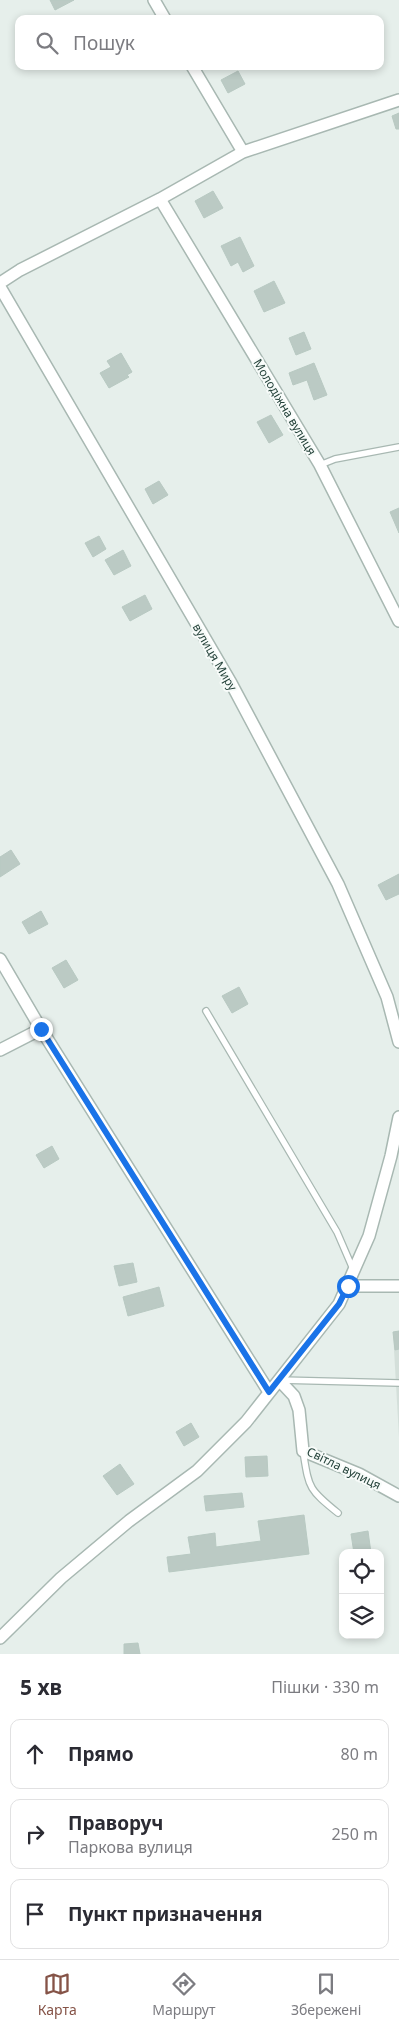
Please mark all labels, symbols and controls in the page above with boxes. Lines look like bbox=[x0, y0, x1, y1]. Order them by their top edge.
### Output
search box bbox=[15, 15, 384, 70]
icon: search bbox=[33, 29, 61, 57]
text: Пошук bbox=[73, 30, 135, 56]
street label: Молодіжна вулиця bbox=[249, 356, 321, 458]
street label: вулиця Миру bbox=[189, 620, 242, 695]
route end bbox=[30, 1018, 53, 1041]
route start bbox=[337, 1275, 360, 1298]
street label: Світла вулиця bbox=[304, 1443, 384, 1493]
map controls bbox=[339, 1549, 384, 1639]
button: locate bbox=[339, 1549, 384, 1594]
button: layers bbox=[339, 1594, 384, 1639]
text: 5 хв bbox=[20, 1673, 62, 1701]
text: Пішки · 330 m bbox=[271, 1676, 379, 1698]
icon: ahead bbox=[21, 1740, 49, 1768]
text: Прямо bbox=[68, 1741, 134, 1767]
text: 80 m bbox=[341, 1743, 378, 1765]
text: Праворуч bbox=[68, 1810, 163, 1836]
icon: right bbox=[21, 1820, 49, 1848]
text: 250 m bbox=[331, 1823, 378, 1845]
text: Паркова вулиця bbox=[68, 1836, 193, 1858]
icon: arrive bbox=[21, 1900, 49, 1928]
text: Пункт призначення bbox=[68, 1901, 262, 1927]
tab: Карта bbox=[38, 1970, 77, 2019]
tab: Маршрут bbox=[152, 1970, 215, 2019]
tab: Збережені bbox=[291, 1970, 361, 2019]

